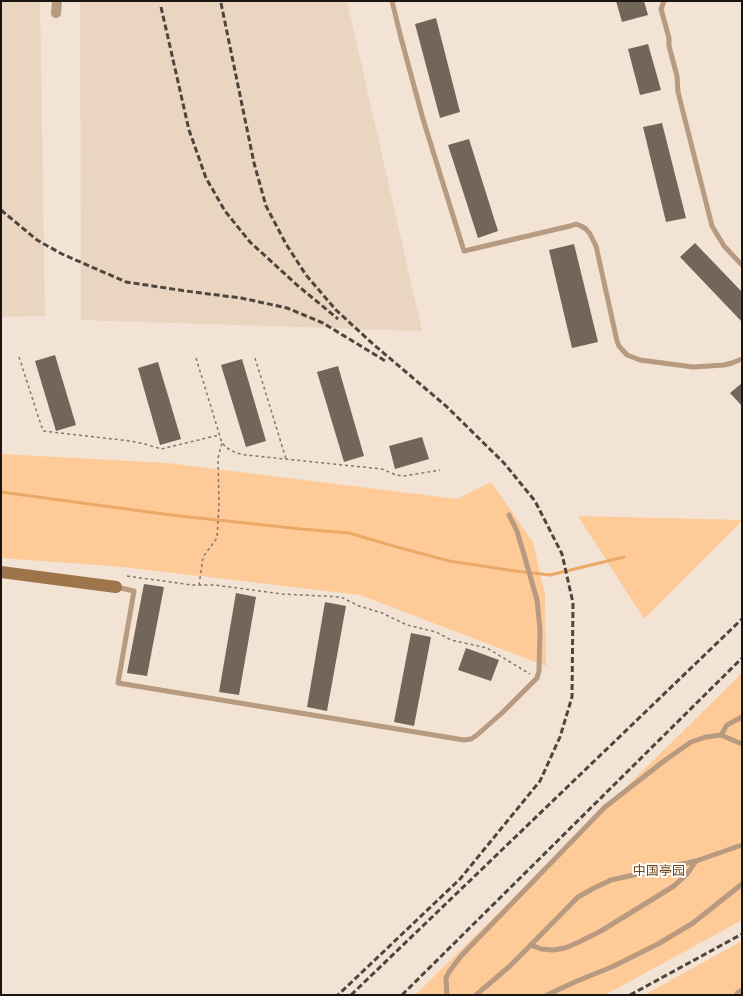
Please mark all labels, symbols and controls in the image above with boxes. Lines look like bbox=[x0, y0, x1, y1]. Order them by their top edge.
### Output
park label: 中国亭园 bbox=[633, 863, 685, 879]

